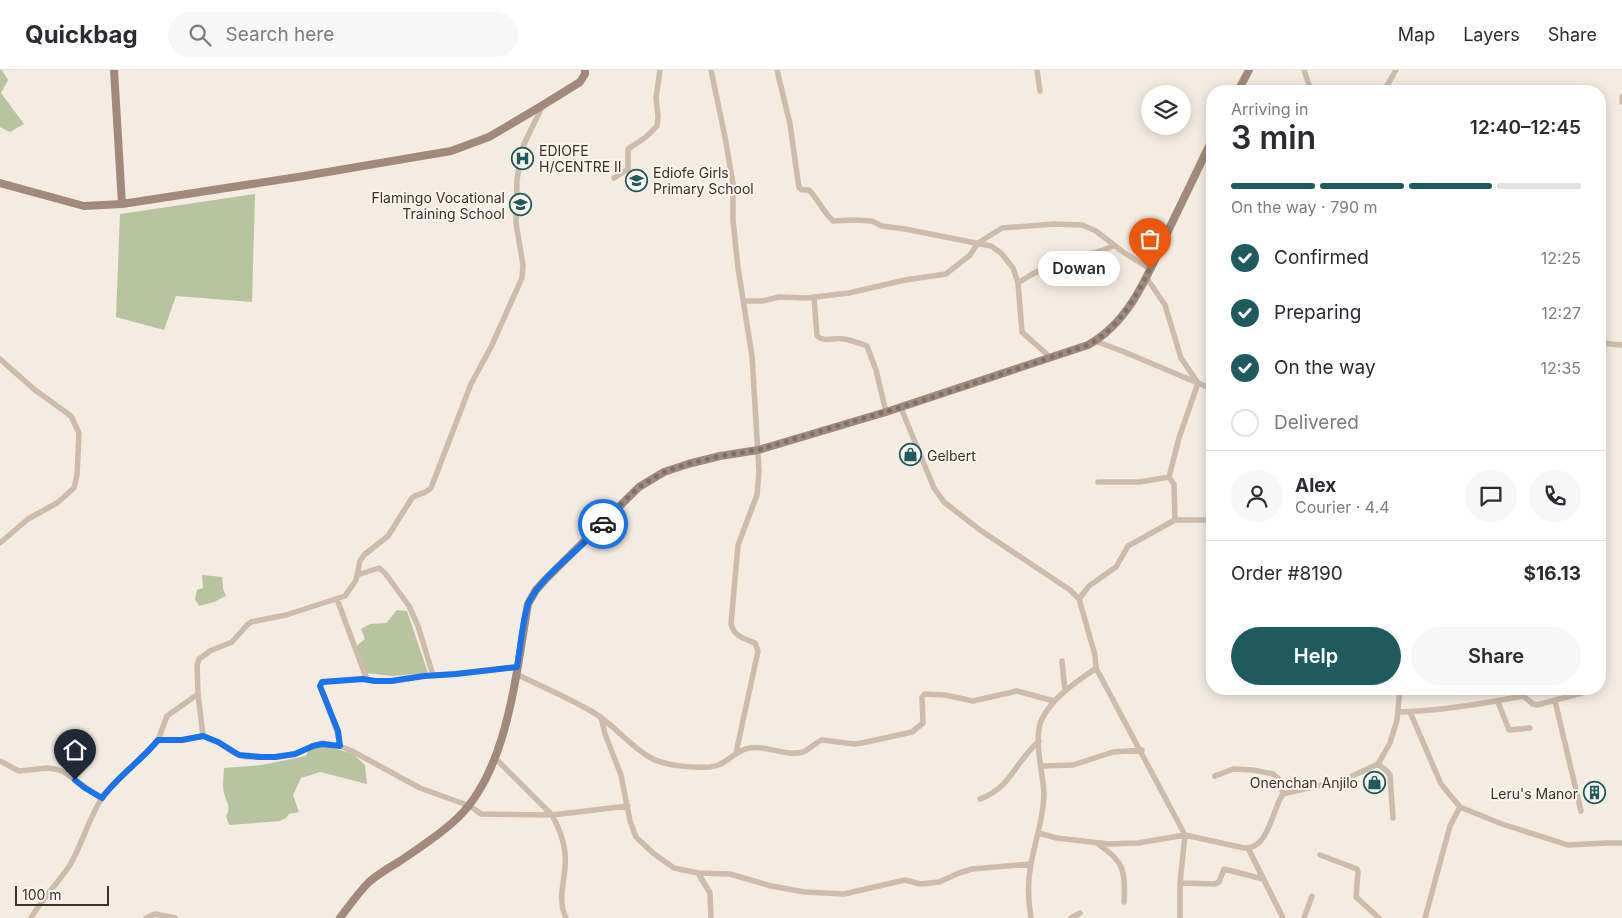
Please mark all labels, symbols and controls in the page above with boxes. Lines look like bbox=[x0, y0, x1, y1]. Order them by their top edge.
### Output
search box bbox=[168, 12, 518, 57]
text: Quickbag bbox=[25, 20, 138, 49]
icon: search bbox=[186, 21, 214, 49]
text: Search here bbox=[226, 23, 334, 46]
text: Map bbox=[1398, 24, 1435, 45]
text: Layers bbox=[1463, 24, 1520, 45]
text: Share bbox=[1548, 24, 1597, 45]
map controls bbox=[1141, 85, 1191, 135]
button: layers bbox=[1141, 85, 1191, 135]
text: Arriving in bbox=[1231, 99, 1308, 119]
text: 12:40–12:45 bbox=[1470, 116, 1581, 139]
text: 3 min bbox=[1231, 118, 1316, 157]
place label: EDIOFE H/CENTRE II bbox=[539, 142, 622, 175]
hospital icon: EDIOFE H/CENTRE II bbox=[511, 146, 535, 170]
place label: Ediofe Girls Primary School bbox=[653, 164, 754, 197]
school or university icon: Ediofe Girls Primary School bbox=[625, 168, 649, 192]
place label: Flamingo Vocational Training School bbox=[371, 189, 505, 222]
school or university icon: Flamingo Vocational Training School bbox=[509, 193, 533, 217]
text: On the way · 790 m bbox=[1231, 197, 1378, 217]
pin bbox=[1129, 218, 1171, 269]
icon: bag bbox=[1136, 225, 1164, 253]
icon: check bbox=[1231, 244, 1259, 272]
text: Confirmed bbox=[1274, 246, 1369, 269]
text: 12:25 bbox=[1541, 248, 1581, 268]
callout: Dowan bbox=[1038, 252, 1120, 286]
text: Dowan bbox=[1052, 258, 1106, 278]
icon: check bbox=[1231, 299, 1259, 327]
text: Preparing bbox=[1274, 301, 1361, 324]
text: 12:27 bbox=[1541, 303, 1581, 323]
icon: check bbox=[1231, 354, 1259, 382]
text: On the way bbox=[1274, 356, 1376, 379]
text: 12:35 bbox=[1541, 358, 1581, 378]
text: Delivered bbox=[1274, 411, 1359, 434]
shop icon: Gelbert bbox=[899, 443, 923, 467]
place label: Gelbert bbox=[927, 447, 976, 464]
button: person bbox=[1231, 470, 1283, 522]
button: chat bbox=[1465, 470, 1517, 522]
button: phone bbox=[1529, 470, 1581, 522]
text: Alex bbox=[1295, 474, 1336, 497]
text: Courier · 4.4 bbox=[1295, 497, 1390, 517]
courier bbox=[578, 499, 628, 549]
icon: car bbox=[589, 510, 617, 538]
text: Order #8190 bbox=[1231, 562, 1343, 585]
text: $16.13 bbox=[1524, 562, 1581, 585]
button: Help bbox=[1231, 627, 1401, 685]
button: Share bbox=[1411, 627, 1581, 685]
pin bbox=[54, 729, 96, 780]
icon: home bbox=[61, 736, 89, 764]
shop icon: Onenchan Anjilo bbox=[1362, 770, 1386, 794]
place label: Onenchan Anjilo bbox=[1250, 774, 1358, 791]
building icon: Leru's Manor bbox=[1582, 781, 1606, 805]
place label: Leru's Manor bbox=[1490, 785, 1578, 802]
scale bar bbox=[15, 883, 109, 906]
text: 100 m bbox=[22, 886, 62, 903]

